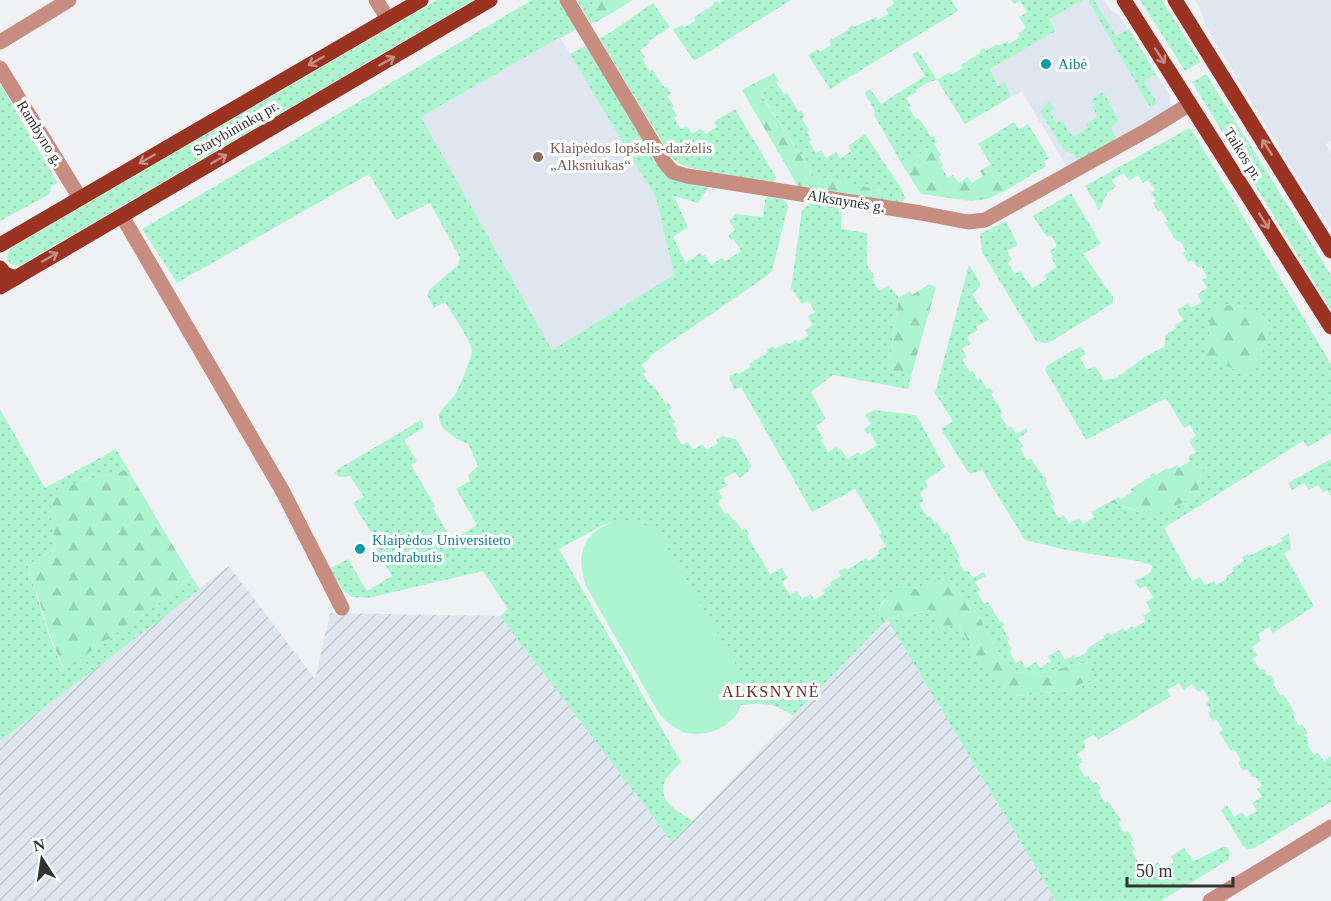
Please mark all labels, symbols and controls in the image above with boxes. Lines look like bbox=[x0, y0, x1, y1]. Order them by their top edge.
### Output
one-way arrow bbox=[1155, 47, 1167, 64]
one-way arrow bbox=[378, 55, 395, 67]
one-way arrow bbox=[307, 56, 325, 67]
place label: Aibė bbox=[1058, 56, 1088, 72]
marker: Aibė bbox=[1039, 57, 1053, 71]
street label: Statybininkų pr. bbox=[190, 97, 282, 159]
street label: Rambyno g. bbox=[14, 98, 66, 168]
street label: Taikos pr. bbox=[1221, 125, 1265, 183]
one-way arrow bbox=[1260, 139, 1273, 156]
place label: Klaipėdos lopšelis-darželis „Alksniukas“ bbox=[550, 140, 712, 173]
marker: Klaipėdos lopšelis-darželis „Alksniukas“ bbox=[531, 150, 545, 164]
one-way arrow bbox=[139, 153, 156, 165]
one-way arrow bbox=[210, 153, 227, 165]
street label: Alksnynės g. bbox=[806, 187, 886, 215]
one-way arrow bbox=[1258, 212, 1270, 229]
one-way arrow bbox=[41, 251, 58, 263]
place label: Klaipėdos Universiteto bendrabutis bbox=[372, 532, 511, 565]
marker: Klaipėdos Universiteto bendrabutis bbox=[353, 542, 367, 556]
district label: ALKSNYNĖ bbox=[722, 683, 820, 700]
north arrow bbox=[12, 829, 72, 889]
text: N bbox=[32, 835, 47, 854]
scale bar bbox=[1127, 850, 1234, 888]
text: 50 m bbox=[1136, 861, 1173, 881]

